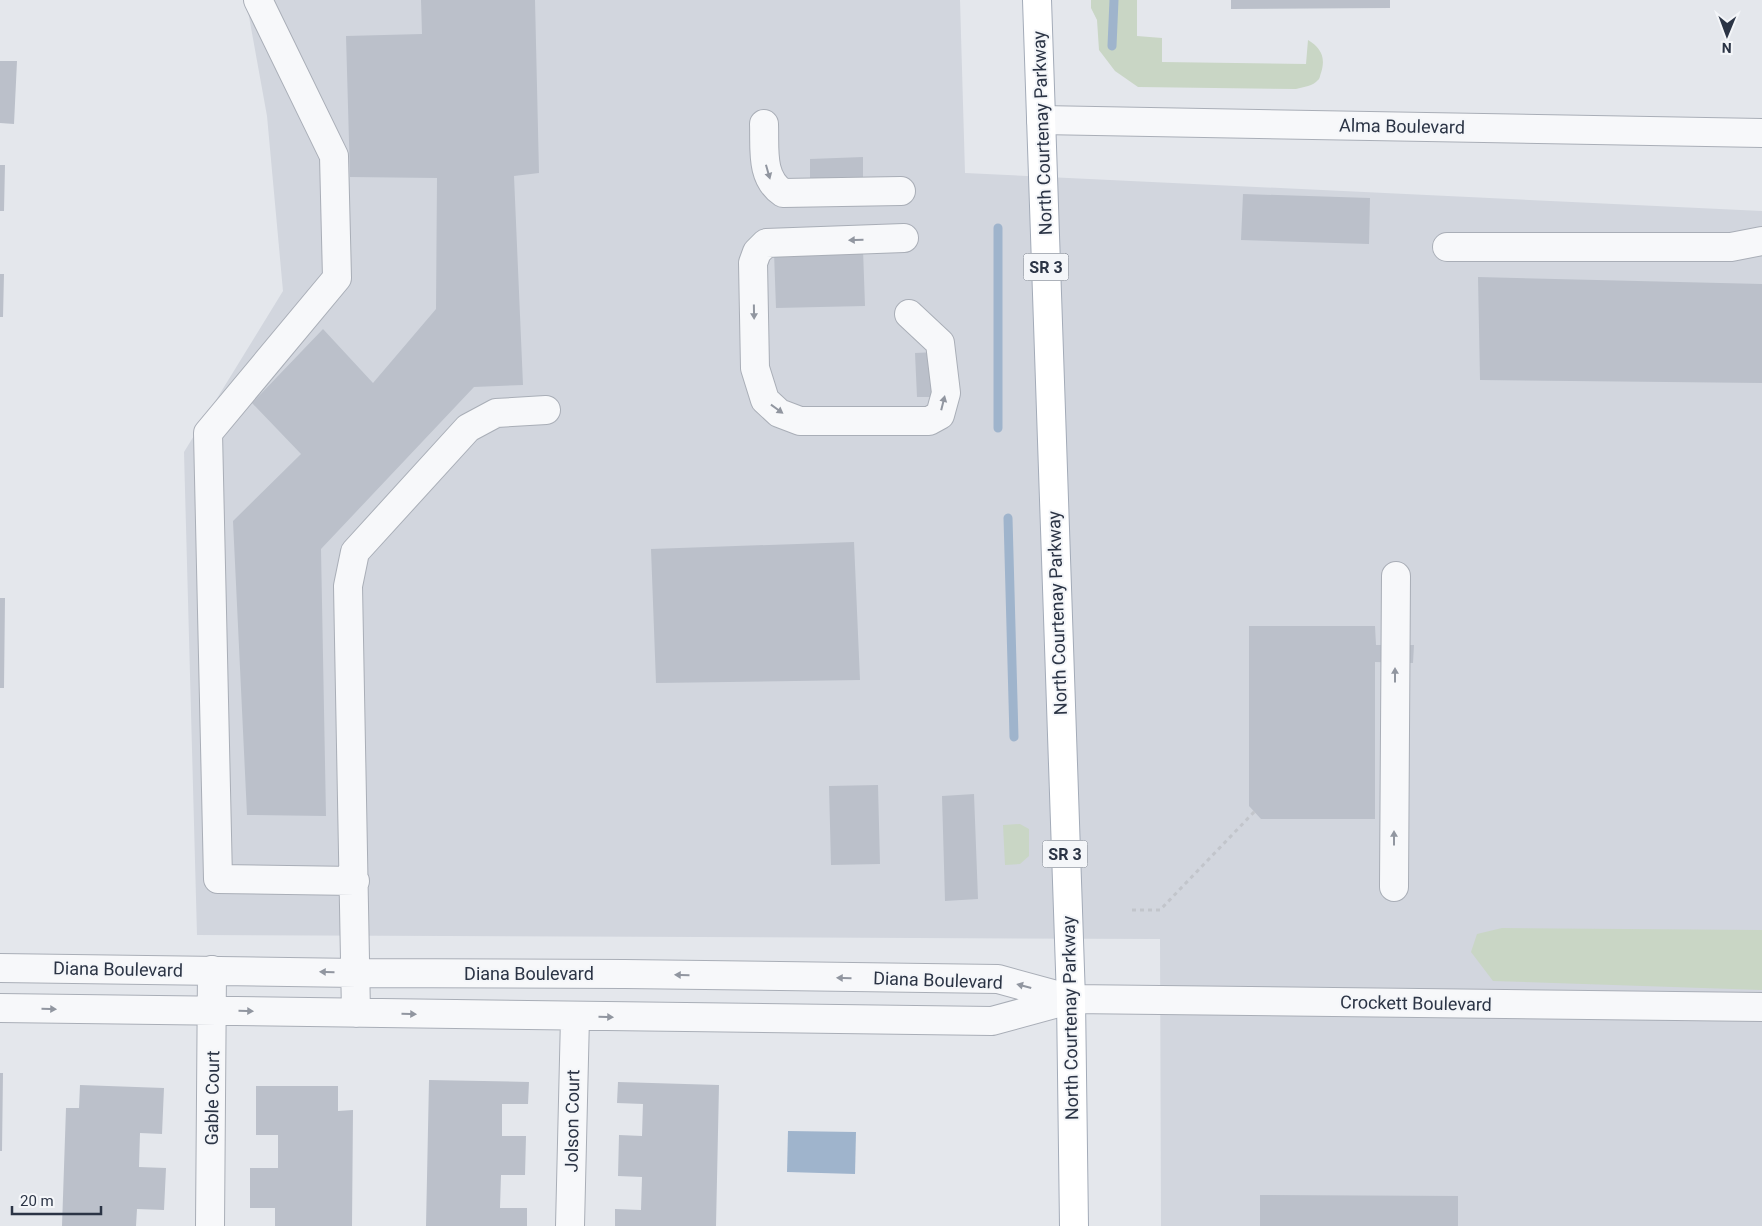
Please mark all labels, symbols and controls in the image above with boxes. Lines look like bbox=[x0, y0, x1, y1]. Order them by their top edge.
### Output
north arrow bbox=[1702, 10, 1752, 60]
street label: North Courtenay Parkway bbox=[1028, 30, 1056, 235]
text: N bbox=[1722, 40, 1732, 56]
street label: Alma Boulevard bbox=[1339, 114, 1465, 138]
one-way arrow bbox=[765, 165, 773, 180]
one-way arrow bbox=[847, 236, 863, 244]
road number: SR 3 bbox=[1024, 253, 1068, 280]
one-way arrow bbox=[750, 304, 758, 320]
one-way arrow bbox=[939, 396, 947, 411]
one-way arrow bbox=[770, 404, 783, 415]
street label: North Courtenay Parkway bbox=[1043, 510, 1071, 715]
one-way arrow bbox=[1391, 667, 1399, 683]
one-way arrow bbox=[1390, 830, 1398, 846]
road number: SR 3 bbox=[1042, 841, 1088, 868]
street label: North Courtenay Parkway bbox=[1058, 915, 1082, 1120]
street label: Diana Boulevard bbox=[53, 957, 183, 981]
street label: Diana Boulevard bbox=[464, 963, 594, 984]
street label: Diana Boulevard bbox=[873, 967, 1003, 993]
one-way arrow bbox=[319, 968, 335, 976]
one-way arrow bbox=[674, 971, 690, 979]
one-way arrow bbox=[836, 973, 852, 981]
one-way arrow bbox=[1016, 982, 1031, 990]
street label: Crockett Boulevard bbox=[1340, 991, 1492, 1015]
one-way arrow bbox=[41, 1005, 57, 1013]
one-way arrow bbox=[238, 1007, 254, 1015]
one-way arrow bbox=[401, 1010, 417, 1018]
one-way arrow bbox=[598, 1013, 614, 1021]
street label: Gable Court bbox=[201, 1050, 223, 1146]
street label: Jolson Court bbox=[561, 1069, 583, 1173]
scale bar bbox=[12, 1184, 101, 1216]
text: 20 m bbox=[20, 1192, 54, 1210]

